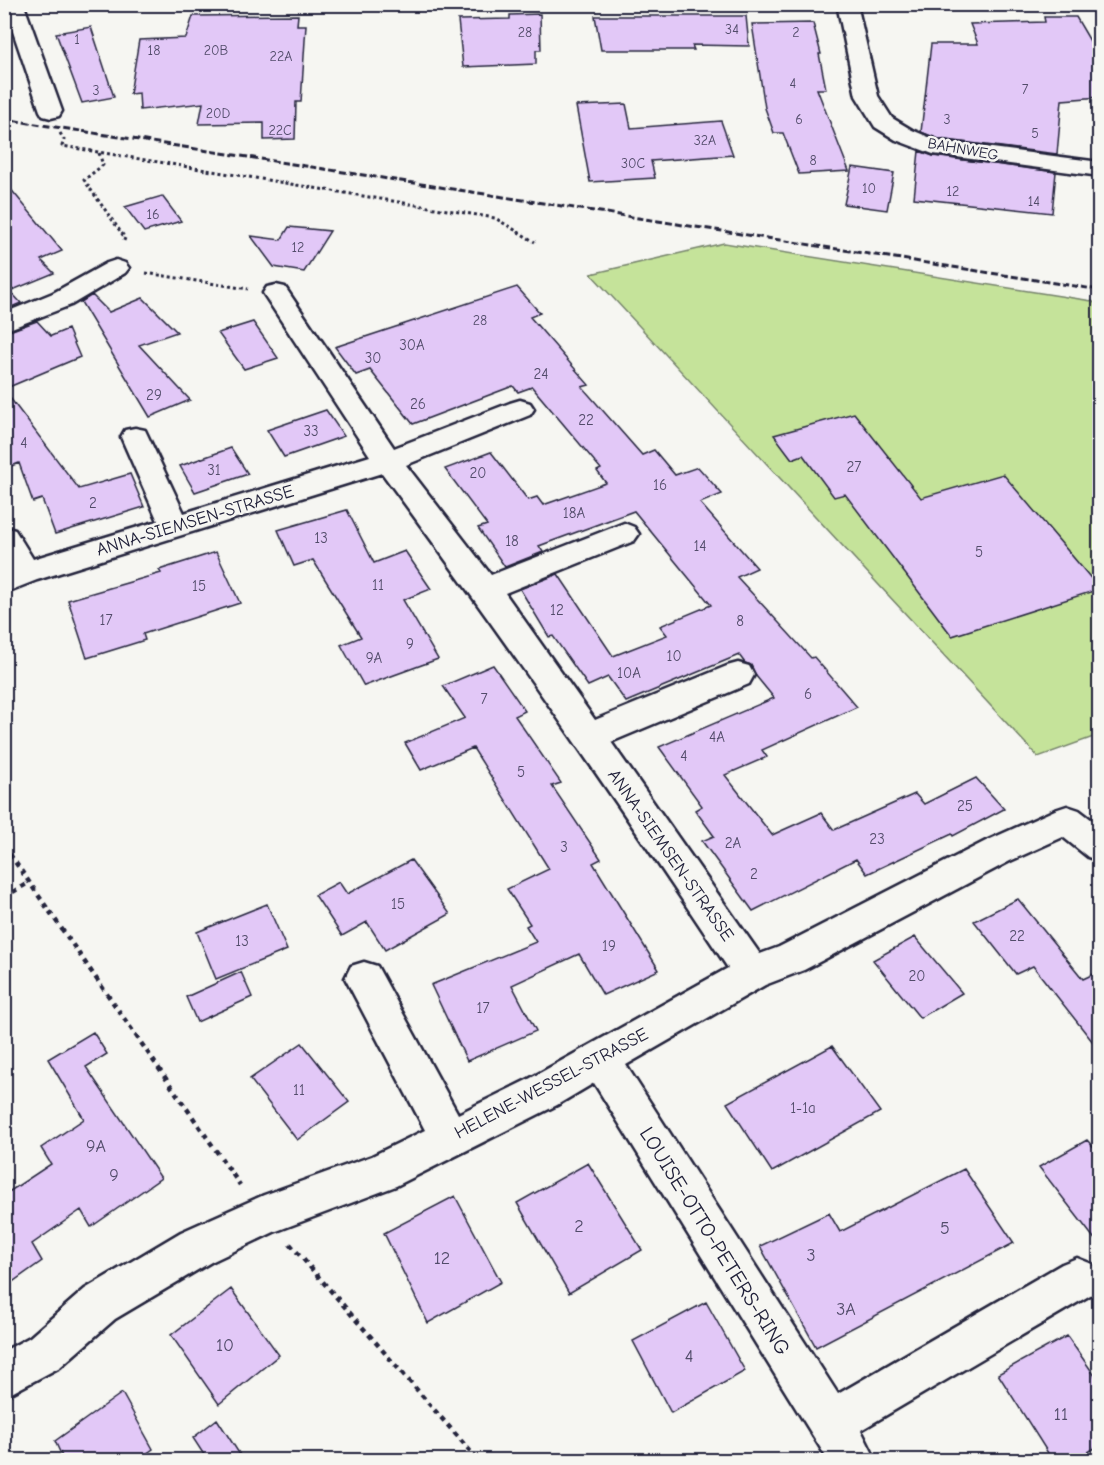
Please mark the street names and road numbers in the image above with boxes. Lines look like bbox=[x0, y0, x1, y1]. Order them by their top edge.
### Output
street label: BAHNWEG bbox=[926, 134, 1000, 164]
street label: ANNA-SIEMSEN-STRASSE bbox=[94, 480, 296, 561]
street label: ANNA-SIEMSEN-STRASSE bbox=[603, 765, 738, 945]
street label: HELENE-WESSEL-STRASSE bbox=[451, 1023, 652, 1143]
street label: LOUISE-OTTO-PETERS-RING bbox=[635, 1123, 795, 1359]

